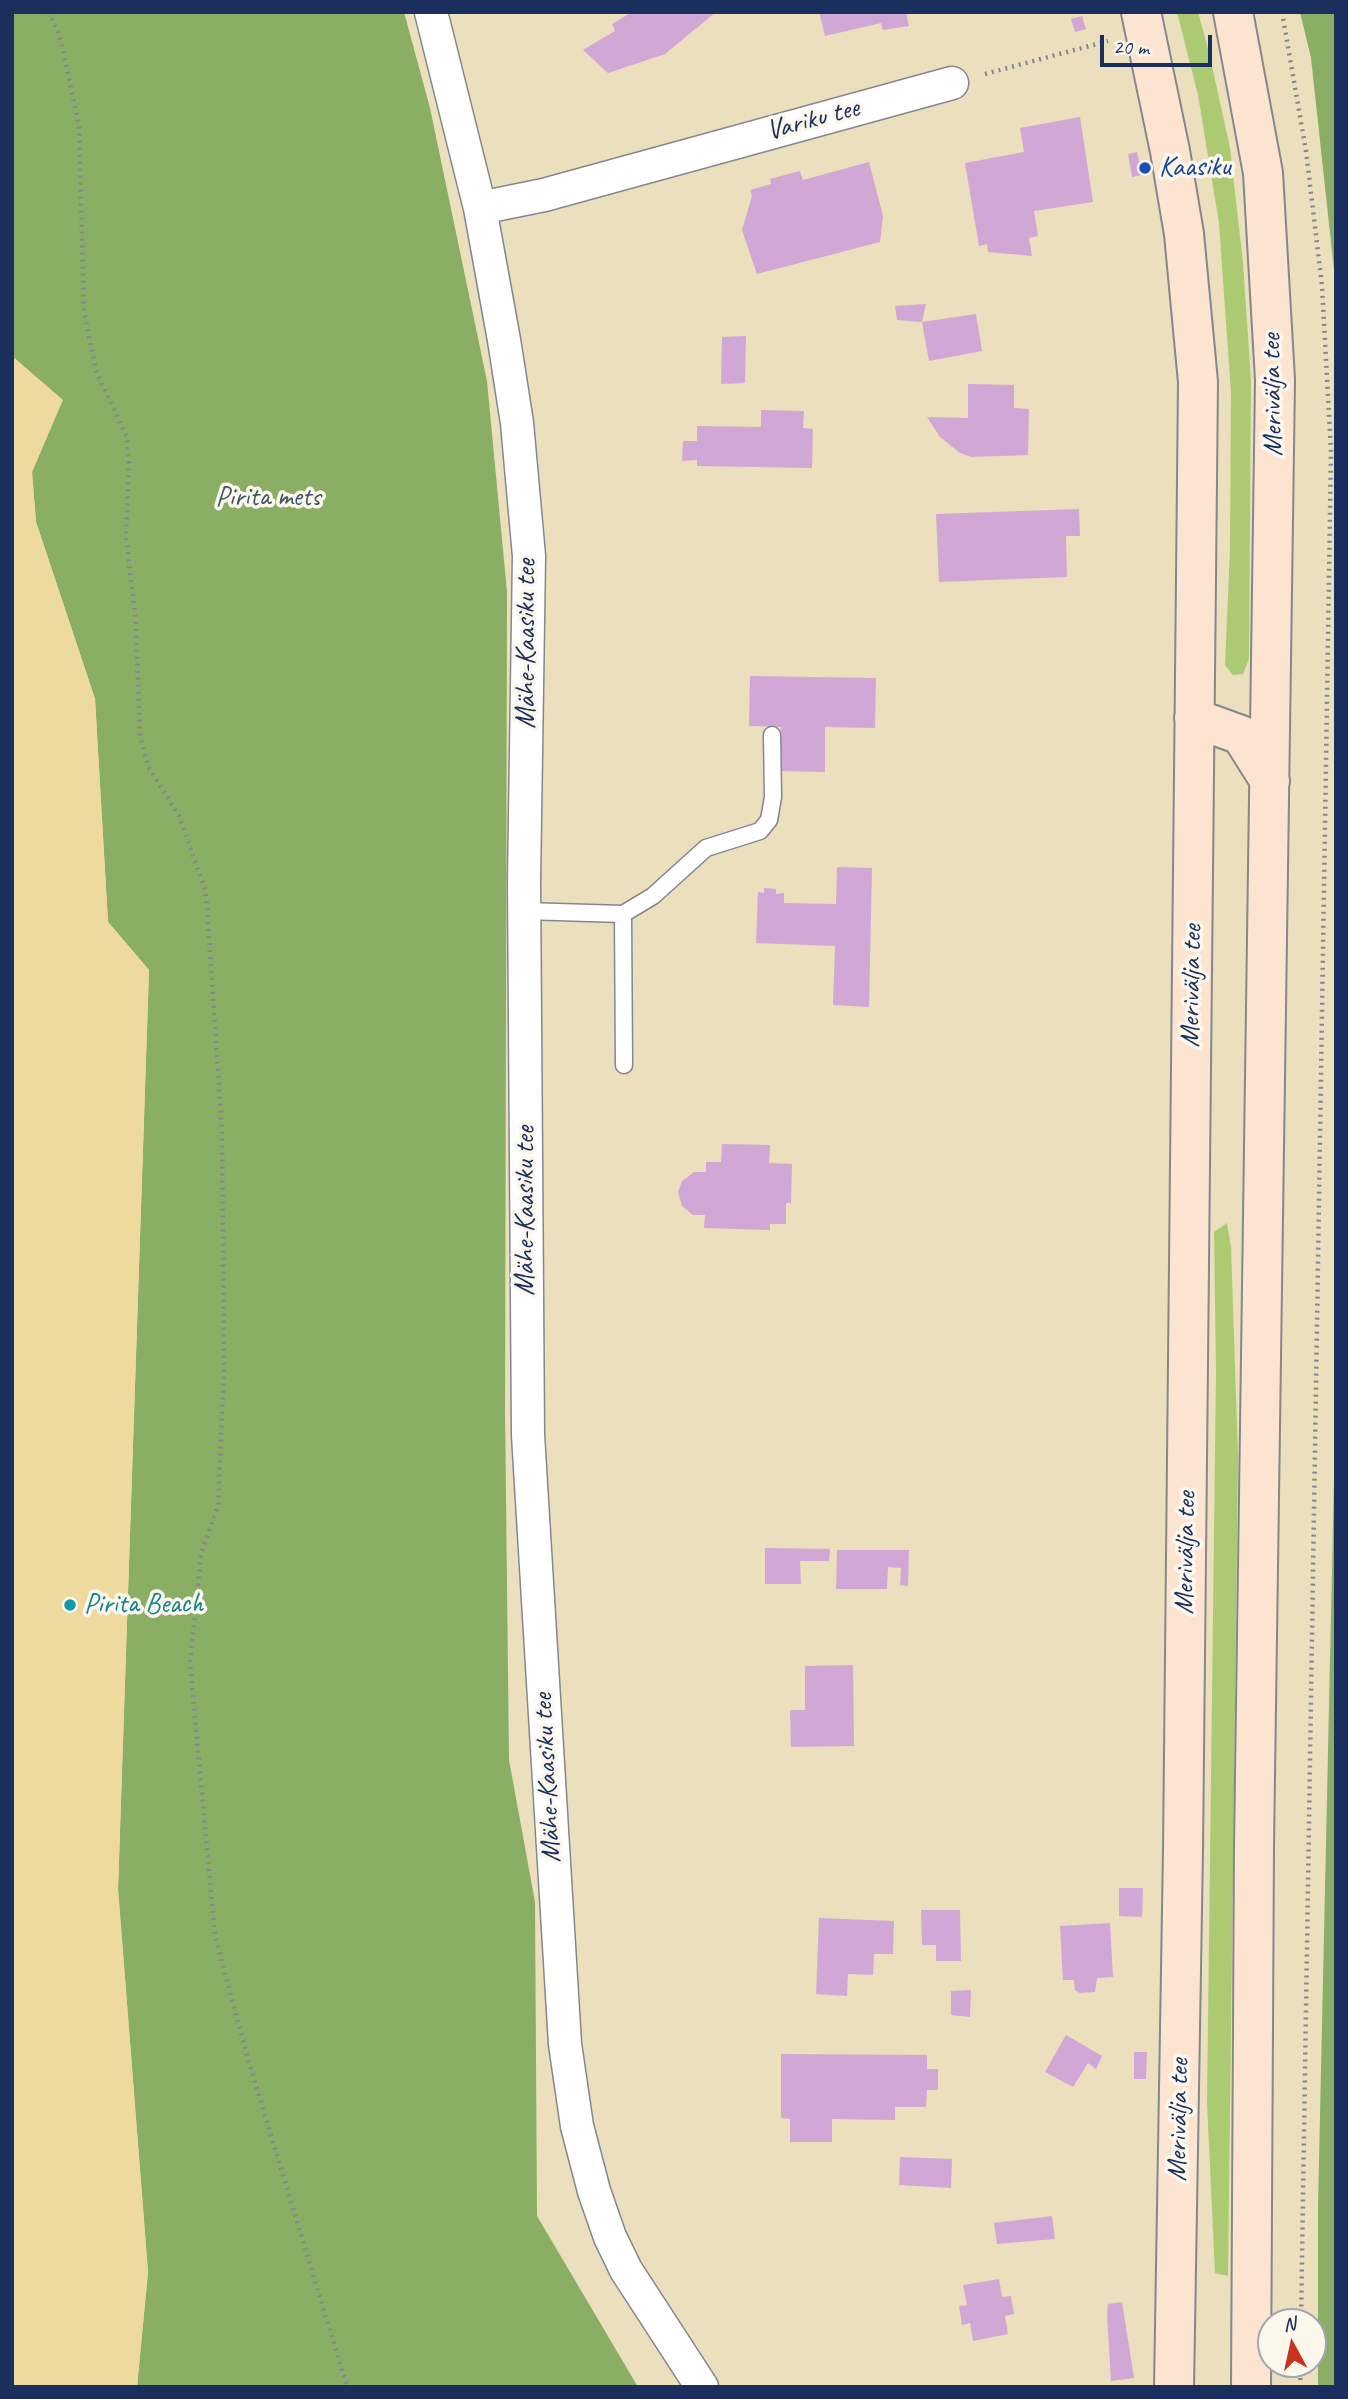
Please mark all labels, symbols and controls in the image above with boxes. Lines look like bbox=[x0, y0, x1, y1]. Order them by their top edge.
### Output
scale bar bbox=[1103, 21, 1215, 65]
text: 20 m bbox=[1113, 34, 1149, 60]
street label: Variku tee bbox=[763, 92, 863, 148]
place label: Kaasiku bbox=[1159, 151, 1231, 185]
marker: Kaasiku bbox=[1137, 160, 1153, 176]
street label: Merivälja tee bbox=[1255, 333, 1291, 457]
park label: Pirita mets bbox=[216, 481, 320, 515]
street label: Mähe-Kaasiku tee bbox=[510, 559, 544, 729]
street label: Merivälja tee bbox=[1174, 924, 1210, 1048]
street label: Mähe-Kaasiku tee bbox=[509, 1126, 543, 1296]
street label: Merivälja tee bbox=[1168, 1491, 1204, 1615]
place label: Pirita Beach bbox=[84, 1588, 203, 1622]
marker: Pirita Beach bbox=[62, 1597, 78, 1613]
street label: Mähe-Kaasiku tee bbox=[527, 1692, 569, 1864]
street label: Merivälja tee bbox=[1161, 2058, 1197, 2182]
north arrow bbox=[1257, 2308, 1327, 2378]
text: N bbox=[1282, 2311, 1297, 2337]

